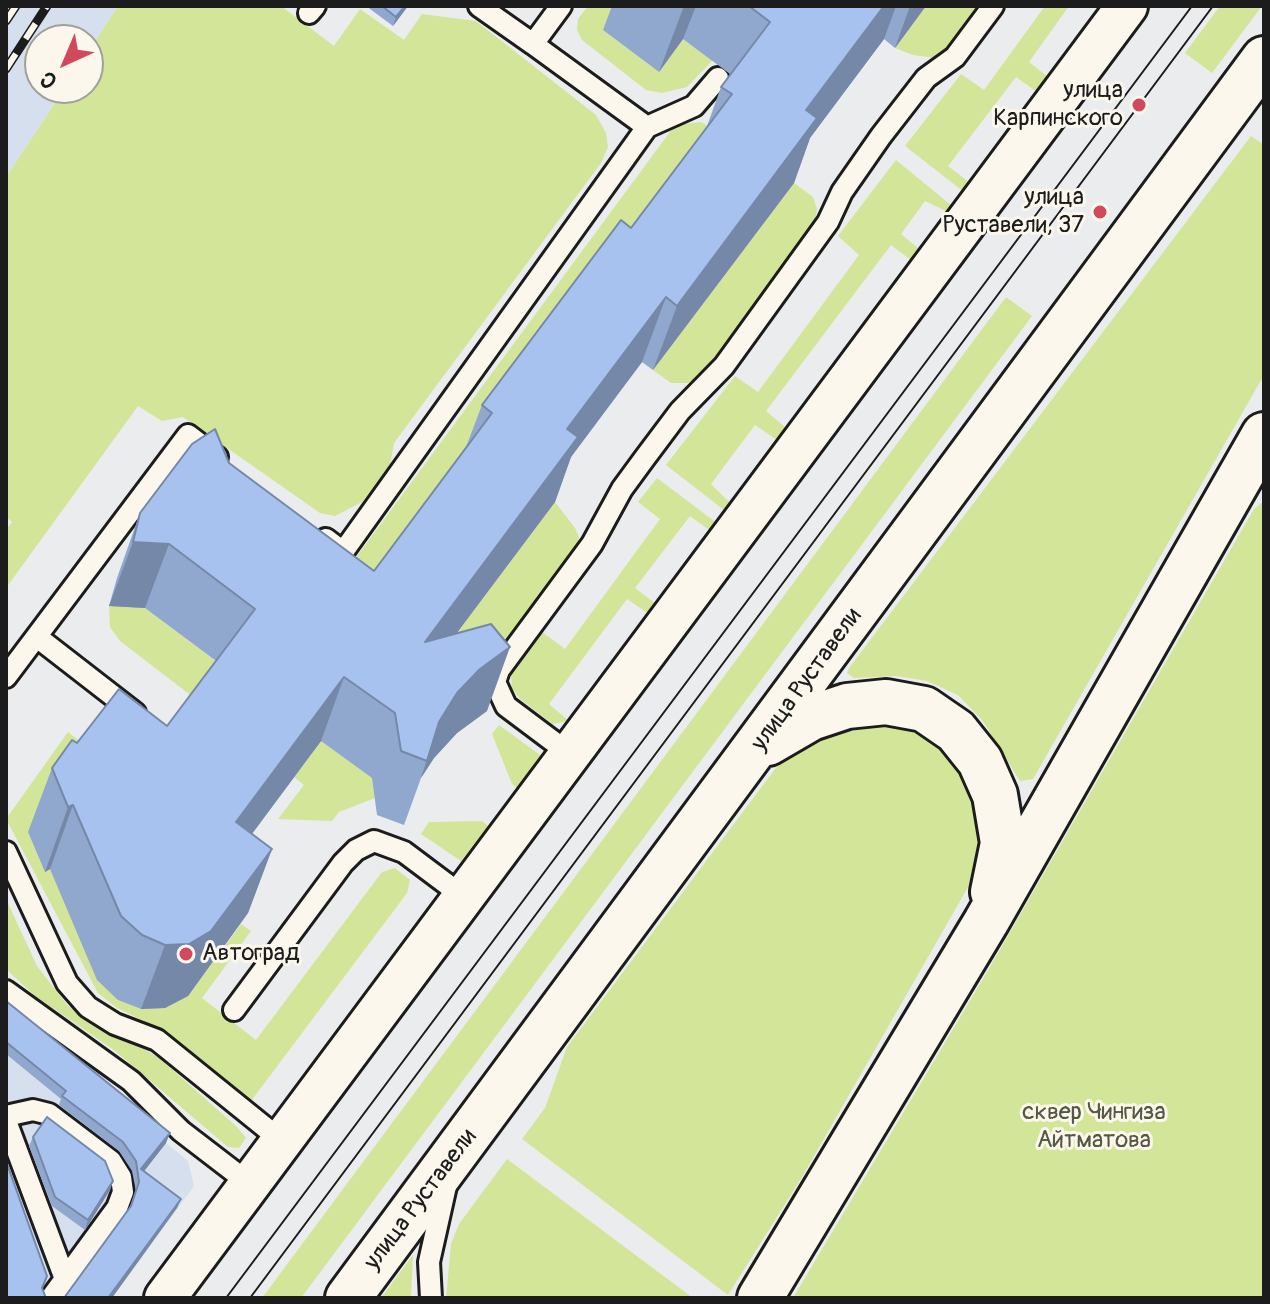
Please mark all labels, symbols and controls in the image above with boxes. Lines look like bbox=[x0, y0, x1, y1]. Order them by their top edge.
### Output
north arrow bbox=[24, 24, 104, 104]
text: С bbox=[34, 65, 63, 95]
place label: улица Карпинского bbox=[993, 77, 1123, 133]
marker: улица Карпинского bbox=[1130, 96, 1148, 114]
place label: улица Руставели, 37 bbox=[943, 184, 1084, 240]
marker: улица Руставели, 37 bbox=[1091, 203, 1109, 221]
street label: улица Руставели bbox=[746, 603, 868, 757]
place label: Автоград bbox=[202, 940, 299, 968]
marker: Автоград bbox=[177, 945, 195, 963]
park label: сквер Чингиза Айтматова bbox=[1022, 1099, 1166, 1155]
street label: улица Руставели bbox=[359, 1124, 483, 1276]

